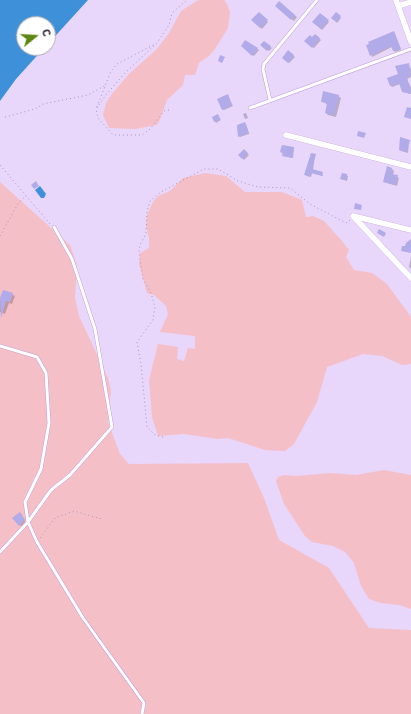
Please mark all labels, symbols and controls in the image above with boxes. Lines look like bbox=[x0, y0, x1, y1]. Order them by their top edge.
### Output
north arrow bbox=[16, 16, 56, 56]
text: С bbox=[39, 27, 54, 38]

